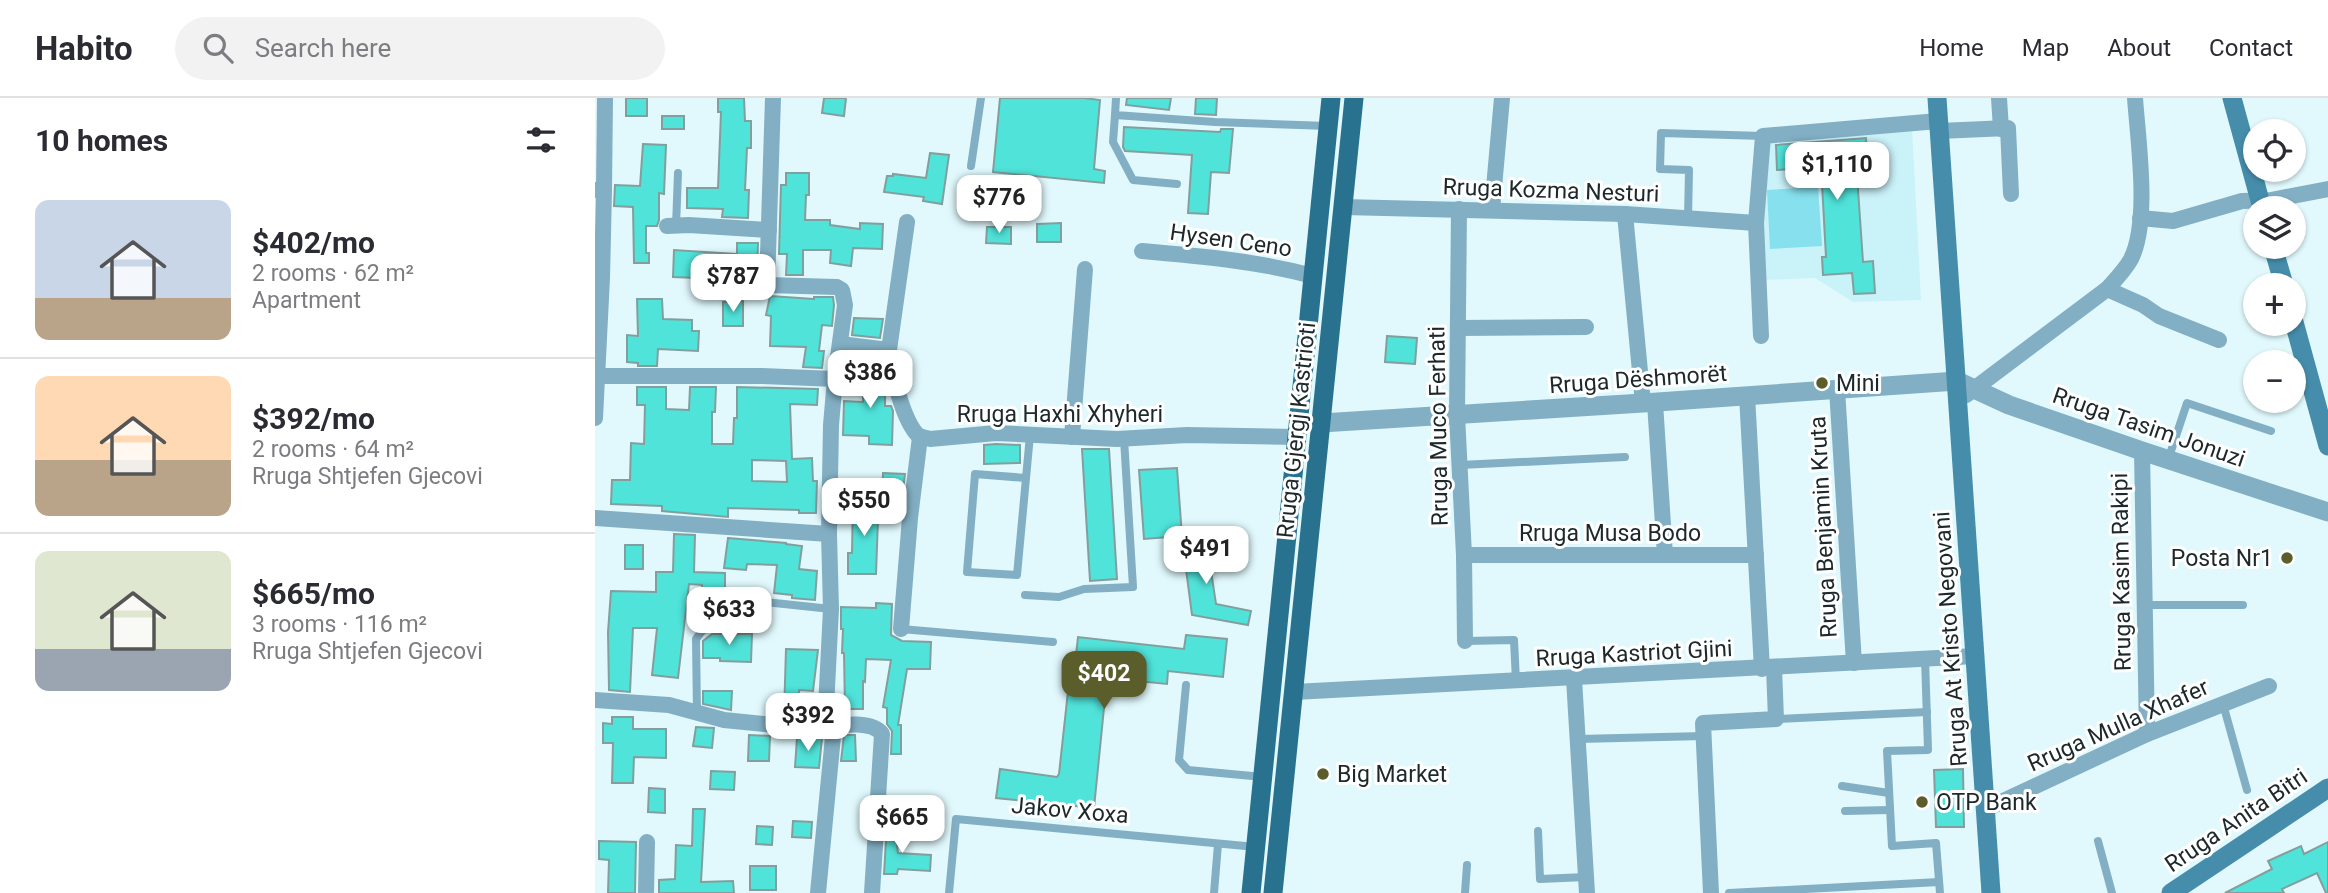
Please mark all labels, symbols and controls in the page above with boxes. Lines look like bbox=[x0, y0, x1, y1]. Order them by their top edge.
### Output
search box bbox=[175, 17, 665, 80]
text: Habito bbox=[35, 29, 133, 68]
icon: search bbox=[199, 29, 237, 67]
text: Search here bbox=[255, 33, 391, 63]
text: Home bbox=[1919, 34, 1984, 62]
text: Map bbox=[2022, 34, 2069, 62]
text: About bbox=[2107, 34, 2171, 62]
text: Contact bbox=[2209, 34, 2293, 62]
map controls bbox=[2243, 119, 2306, 413]
button: locate bbox=[2243, 119, 2306, 182]
icon: filters bbox=[522, 121, 560, 159]
text: 10 homes bbox=[35, 123, 168, 158]
pin: $1,110 bbox=[1780, 142, 1894, 202]
text: $1,110 bbox=[1801, 151, 1873, 178]
street label: Rruga Kozma Nesturi bbox=[1442, 173, 1660, 208]
pin: $776 bbox=[958, 176, 1040, 235]
text: $776 bbox=[973, 184, 1025, 211]
button: layers bbox=[2243, 196, 2306, 259]
street label: Hysen Ceno bbox=[1168, 219, 1294, 262]
text: $402/mo bbox=[252, 225, 375, 260]
icon: home bbox=[91, 228, 175, 312]
pin: $787 bbox=[692, 254, 774, 314]
text: 2 rooms · 62 m² bbox=[252, 260, 414, 287]
text: $787 bbox=[707, 263, 759, 290]
button: + bbox=[2243, 273, 2306, 336]
text: Apartment bbox=[252, 287, 361, 314]
street label: Rruga Gjergj Kastrioti bbox=[1272, 321, 1321, 539]
street label: Rruga Muco Ferhati bbox=[1423, 326, 1454, 526]
pin: $386 bbox=[829, 350, 911, 410]
button: − bbox=[2243, 350, 2306, 413]
text: $386 bbox=[844, 359, 896, 386]
street label: Rruga Dëshmorët bbox=[1548, 360, 1728, 399]
place label: Mini bbox=[1836, 370, 1880, 397]
marker: Mini bbox=[1814, 375, 1830, 391]
street label: Rruga Tasim Jonuzi bbox=[2049, 382, 2249, 473]
text: $392/mo bbox=[252, 401, 375, 436]
street label: Rruga Haxhi Xhyheri bbox=[957, 401, 1163, 428]
icon: home bbox=[91, 404, 175, 488]
street label: Rruga Benjamin Kruta bbox=[1804, 415, 1843, 639]
text: 2 rooms · 64 m² bbox=[252, 436, 414, 463]
text: Rruga Shtjefen Gjecovi bbox=[252, 463, 483, 490]
street label: Rruga Kasim Rakipi bbox=[2106, 473, 2137, 671]
pin: $550 bbox=[823, 478, 905, 538]
text: $550 bbox=[838, 487, 890, 514]
street label: Rruga At Kristo Negovani bbox=[1928, 510, 1973, 768]
street label: Rruga Musa Bodo bbox=[1519, 520, 1701, 547]
pin: $491 bbox=[1165, 526, 1247, 586]
text: $491 bbox=[1180, 535, 1232, 562]
place label: Posta Nr1 bbox=[2171, 545, 2273, 572]
marker: Posta Nr1 bbox=[2279, 550, 2295, 566]
text: $665/mo bbox=[252, 576, 375, 611]
icon: home bbox=[91, 579, 175, 663]
pin: $633 bbox=[688, 588, 770, 647]
text: $633 bbox=[703, 596, 755, 623]
text: 3 rooms · 116 m² bbox=[252, 611, 427, 638]
street label: Rruga Kastriot Gjini bbox=[1535, 635, 1733, 672]
text: Rruga Shtjefen Gjecovi bbox=[252, 638, 483, 665]
pin: $402 bbox=[1063, 652, 1145, 711]
text: $402 bbox=[1078, 660, 1130, 687]
street label: Rruga Mulla Xhafer bbox=[2024, 673, 2213, 778]
pin: $392 bbox=[767, 694, 849, 753]
text: $392 bbox=[782, 702, 834, 729]
place label: Big Market bbox=[1337, 761, 1447, 788]
street label: Rruga Anita Bitri bbox=[2160, 763, 2312, 878]
marker: Big Market bbox=[1315, 766, 1331, 782]
place label: OTP Bank bbox=[1936, 789, 2037, 816]
street label: Jakov Xoxa bbox=[1010, 792, 1130, 829]
marker: OTP Bank bbox=[1914, 794, 1930, 810]
pin: $665 bbox=[861, 796, 943, 855]
text: $665 bbox=[876, 804, 928, 831]

